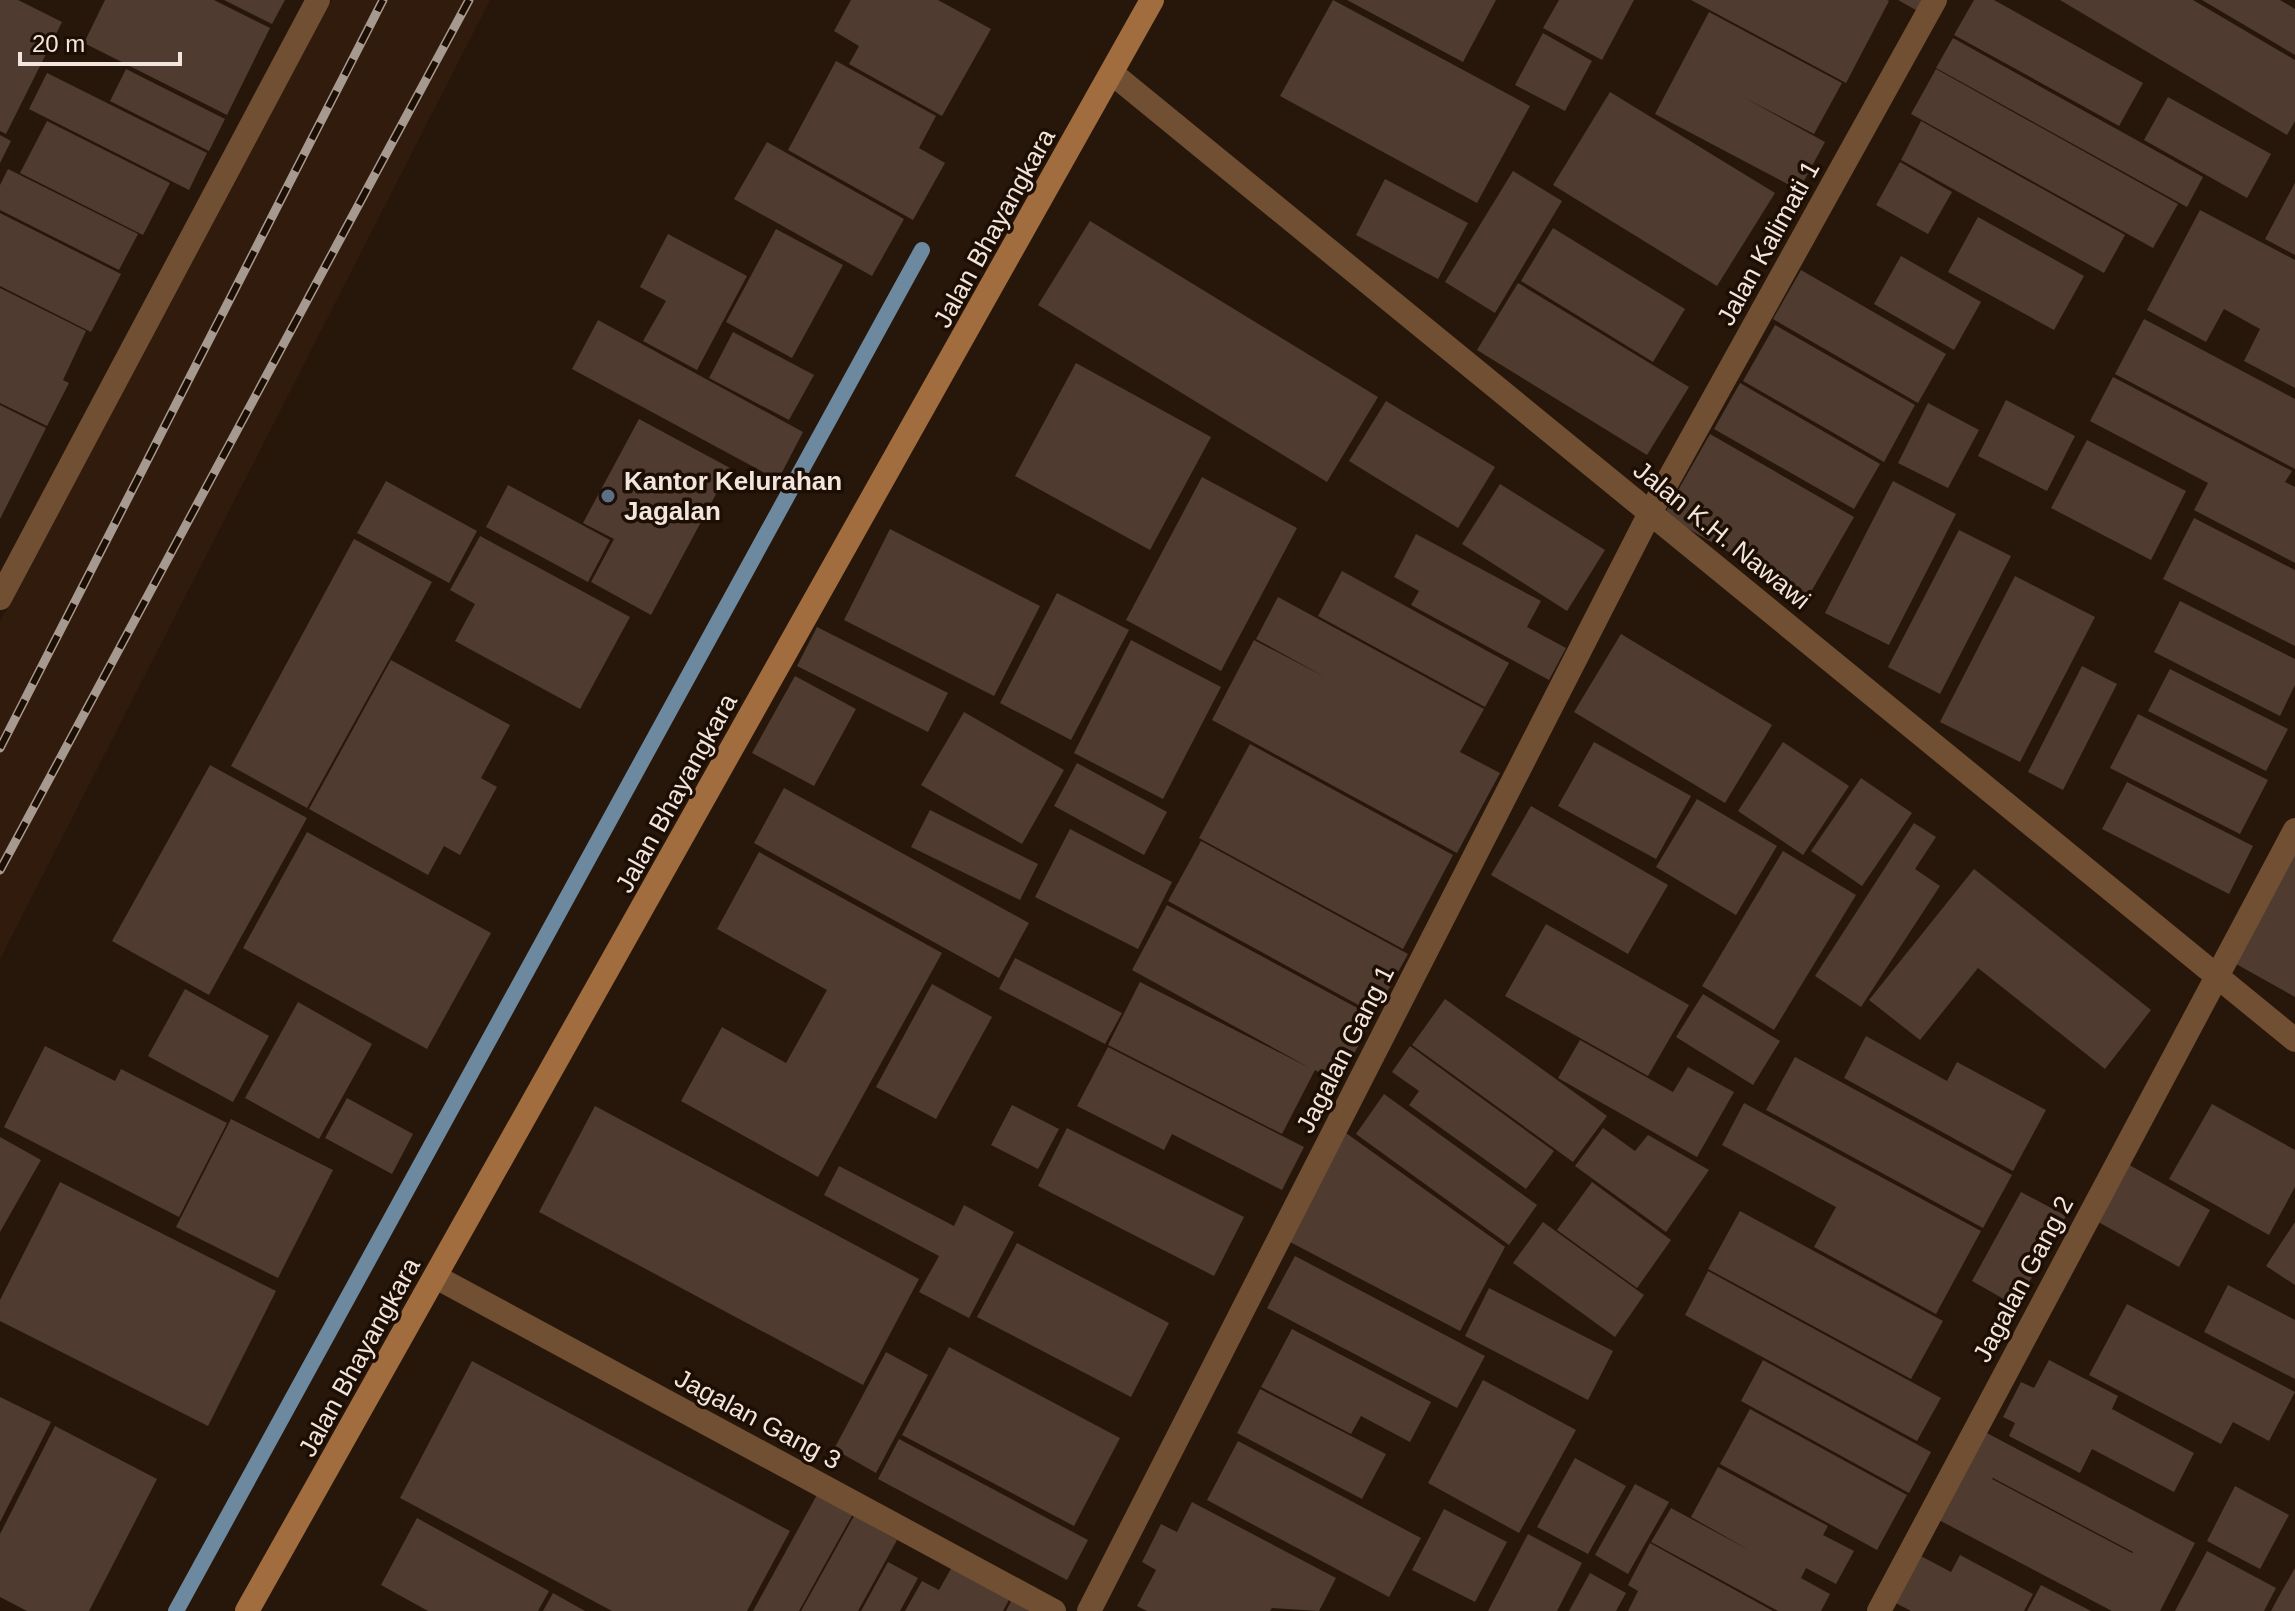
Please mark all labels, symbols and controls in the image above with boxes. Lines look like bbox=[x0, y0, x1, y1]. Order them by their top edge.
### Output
scale bar bbox=[20, 16, 180, 66]
text: 20 m bbox=[32, 30, 85, 57]
street label: Jalan Bhayangkara bbox=[927, 123, 1061, 333]
street label: Jalan Kalimati 1 bbox=[1710, 155, 1826, 331]
street label: Jalan K.H. Nawawi bbox=[1628, 455, 1816, 615]
place label: Kantor Kelurahan Jagalan bbox=[624, 466, 842, 526]
marker: Kantor Kelurahan Jagalan bbox=[599, 487, 617, 505]
street label: Jalan Bhayangkara bbox=[609, 688, 743, 898]
street label: Jagalan Gang 1 bbox=[1290, 960, 1400, 1138]
street label: Jagalan Gang 2 bbox=[1967, 1191, 2079, 1367]
street label: Jalan Bhayangkara bbox=[292, 1252, 426, 1462]
street label: Jagalan Gang 3 bbox=[670, 1363, 846, 1475]

